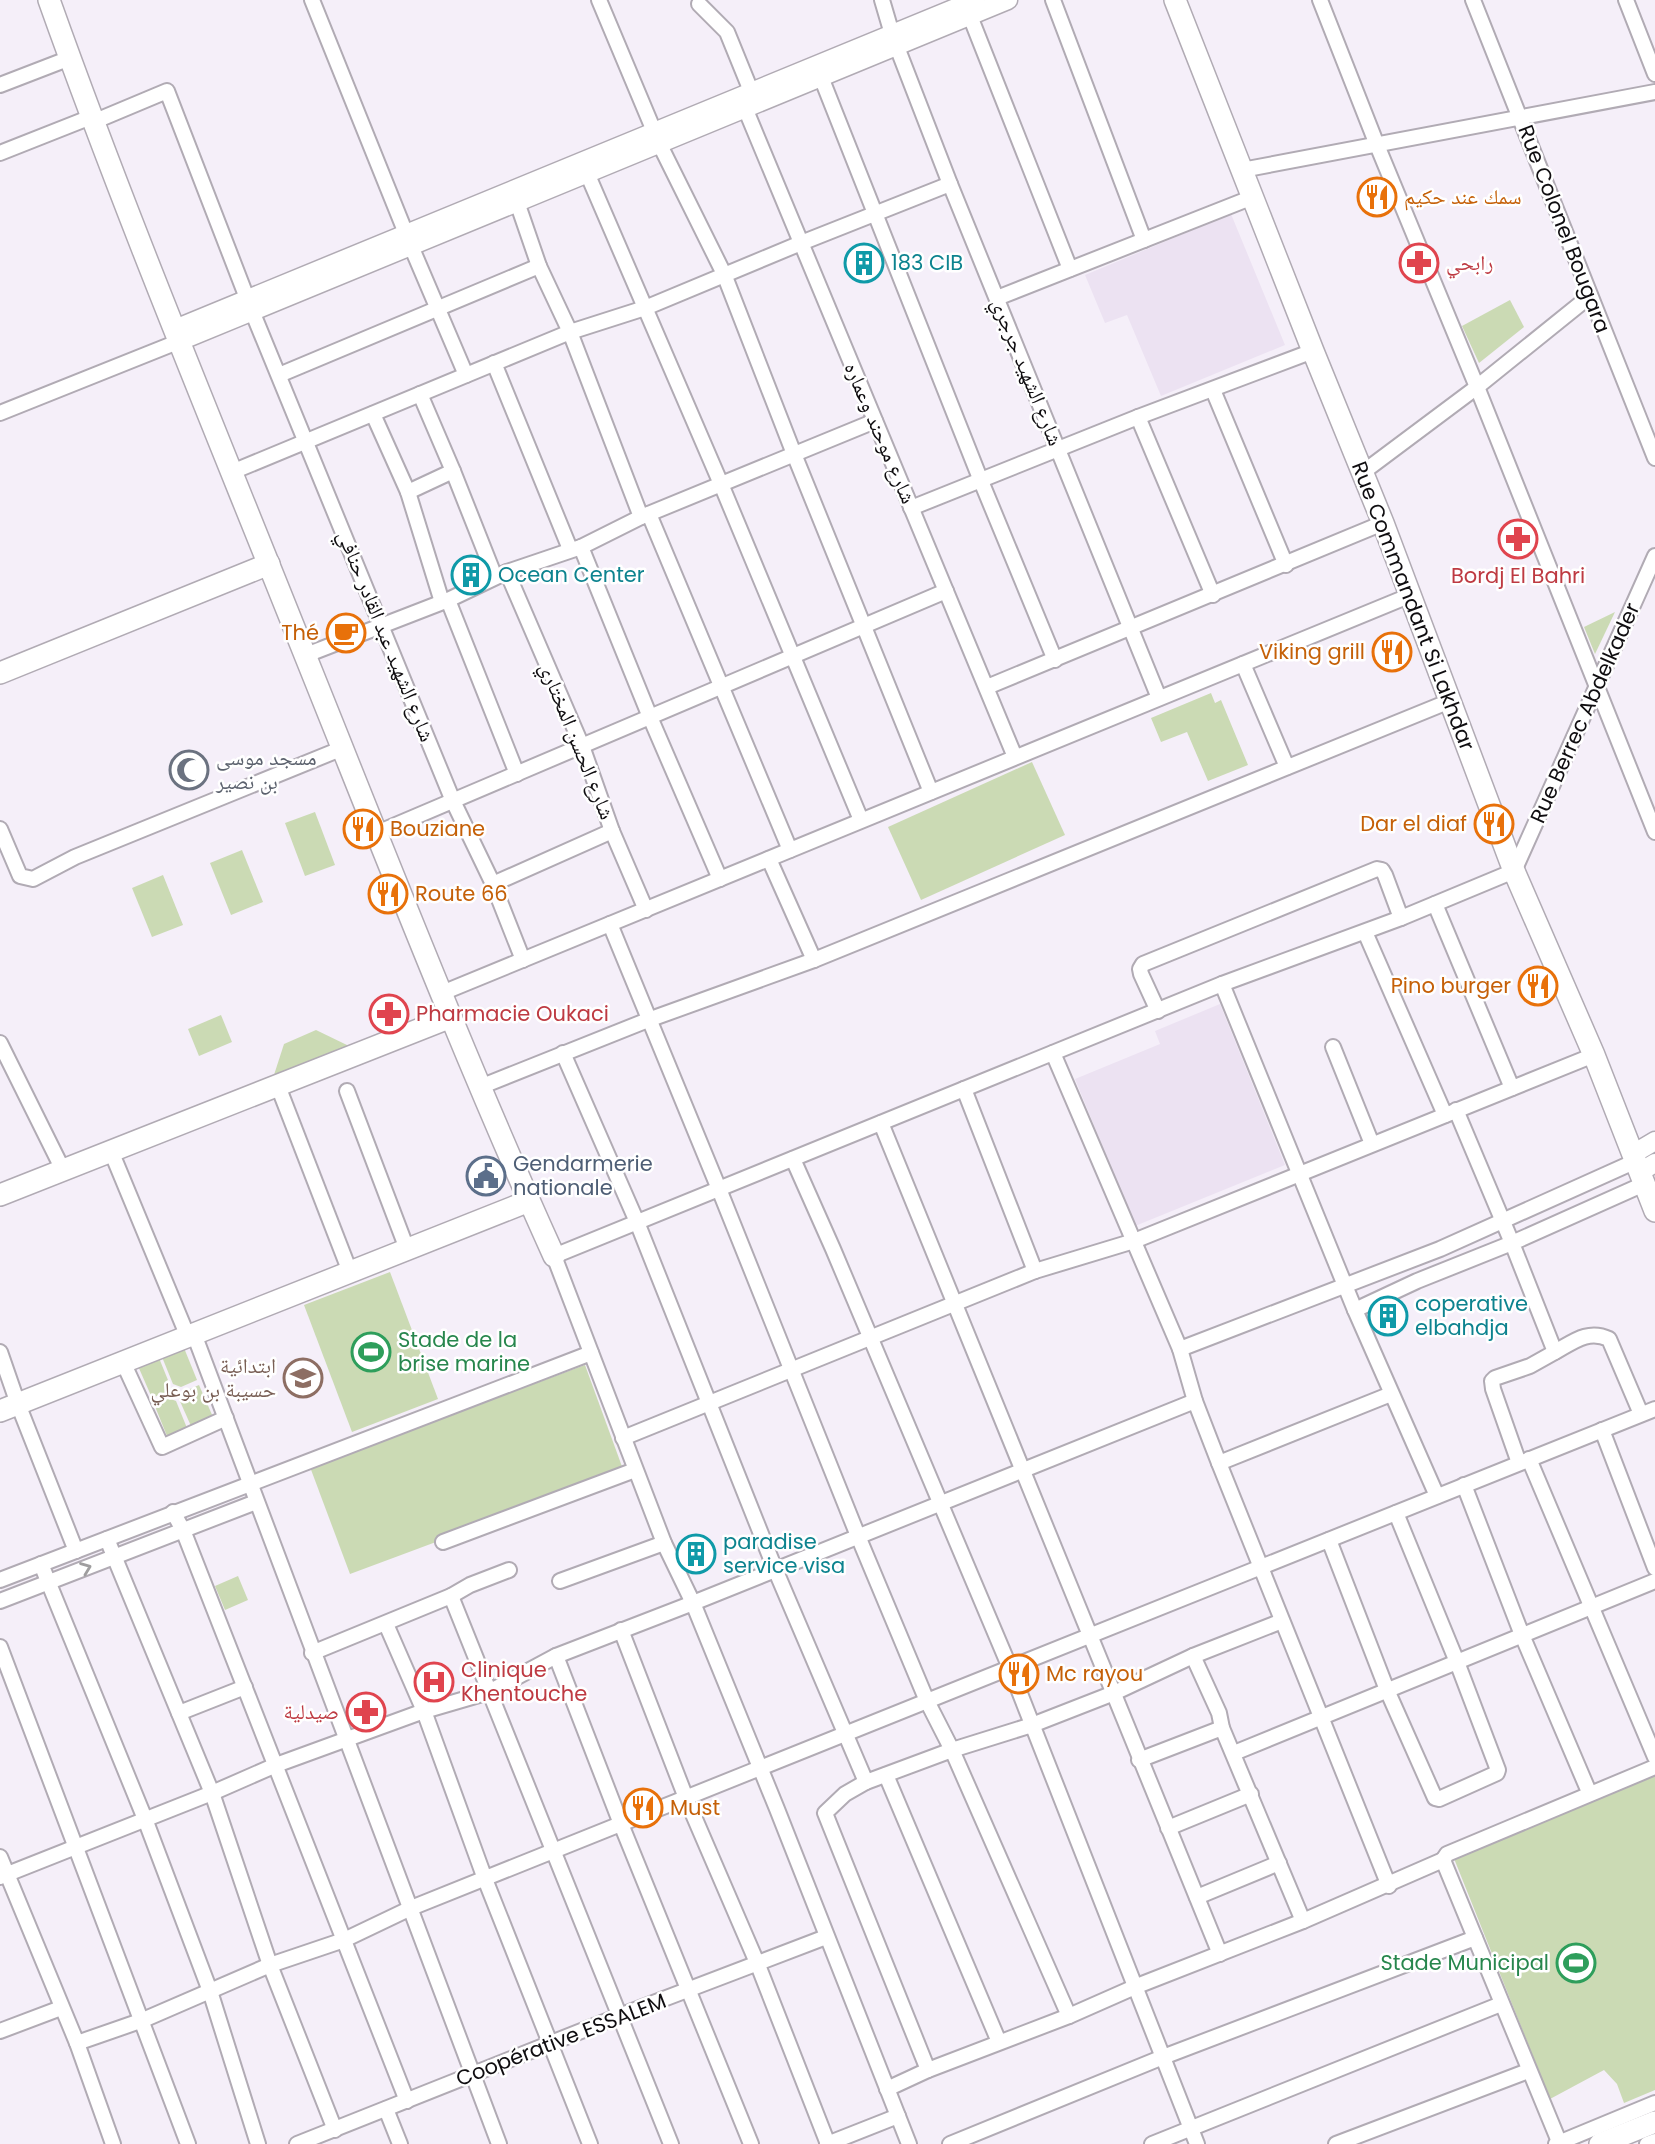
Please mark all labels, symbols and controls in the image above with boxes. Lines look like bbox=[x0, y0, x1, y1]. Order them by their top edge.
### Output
street label: Rue Colonel Bougara bbox=[1511, 121, 1618, 337]
restaurant icon: سمك عند حكيم bbox=[1356, 176, 1398, 218]
place label: سمك عند حكيم bbox=[1404, 182, 1522, 211]
building icon: 183 CIB bbox=[843, 242, 885, 284]
pharmacy icon: رابحي bbox=[1398, 242, 1440, 284]
place label: 183 CIB bbox=[891, 248, 963, 277]
place label: رابحي bbox=[1446, 248, 1493, 279]
street label: شارع الشهيد جرجري bbox=[983, 294, 1070, 451]
street label: شارع موحند وعماره bbox=[838, 358, 923, 508]
street label: Rue Commandant Si Lakhdar bbox=[1345, 457, 1482, 755]
pharmacy icon: Bordj El Bahri bbox=[1497, 518, 1539, 560]
street label: شارع الشهيد عبد القادر حنافي bbox=[329, 526, 442, 747]
building icon: Ocean Center bbox=[450, 554, 492, 596]
place label: Ocean Center bbox=[498, 560, 645, 589]
place label: Bordj El Bahri bbox=[1451, 561, 1585, 590]
street label: Rue Berrec Abdelkader bbox=[1523, 598, 1646, 828]
cafe icon: Thé bbox=[325, 612, 367, 654]
place label: Thé bbox=[281, 618, 319, 647]
restaurant icon: Viking grill bbox=[1371, 631, 1413, 673]
place label: Viking grill bbox=[1259, 637, 1365, 666]
street label: شارع الحسن المختاري bbox=[531, 658, 622, 824]
place label: مسجد موسى بن نصير bbox=[215, 743, 317, 796]
mosque icon: مسجد موسى بن نصير bbox=[168, 749, 210, 791]
restaurant icon: Dar el diaf bbox=[1473, 803, 1515, 845]
restaurant icon: Bouziane bbox=[342, 808, 384, 850]
place label: Dar el diaf bbox=[1360, 809, 1467, 838]
place label: Bouziane bbox=[390, 814, 485, 843]
restaurant icon: Route 66 bbox=[367, 873, 409, 915]
place label: Route 66 bbox=[415, 879, 508, 908]
restaurant icon: Pino burger bbox=[1517, 965, 1559, 1007]
place label: Pino burger bbox=[1391, 971, 1511, 1000]
pharmacy icon: Pharmacie Oukaci bbox=[368, 993, 410, 1035]
place label: Pharmacie Oukaci bbox=[416, 999, 609, 1028]
place label: Gendarmerie nationale bbox=[513, 1149, 653, 1202]
public building icon: Gendarmerie nationale bbox=[465, 1155, 507, 1197]
place label: coperative elbahdja bbox=[1415, 1289, 1528, 1342]
building icon: coperative elbahdja bbox=[1367, 1295, 1409, 1337]
place label: Stade de la brise marine bbox=[398, 1325, 530, 1378]
sports icon: Stade de la brise marine bbox=[350, 1331, 392, 1373]
place label: ابتدائية حسيبة بن بوعلي bbox=[150, 1351, 276, 1406]
school or university icon: ابتدائية حسيبة بن بوعلي bbox=[282, 1357, 324, 1399]
place label: paradise service visa bbox=[723, 1527, 845, 1580]
building icon: paradise service visa bbox=[675, 1533, 717, 1575]
one-way arrow bbox=[80, 1562, 92, 1576]
restaurant icon: Mc rayou bbox=[998, 1653, 1040, 1695]
place label: Clinique Khentouche bbox=[461, 1655, 587, 1708]
place label: Mc rayou bbox=[1046, 1659, 1143, 1688]
hospital icon: Clinique Khentouche bbox=[413, 1661, 455, 1703]
pharmacy icon: صيدلية bbox=[345, 1691, 387, 1733]
place label: صيدلية bbox=[283, 1697, 339, 1726]
restaurant icon: Must bbox=[622, 1787, 664, 1829]
place label: Must bbox=[670, 1793, 720, 1822]
sports icon: Stade Municipal bbox=[1555, 1942, 1597, 1984]
place label: Stade Municipal bbox=[1380, 1948, 1549, 1977]
street label: Coopérative ESSALEM bbox=[452, 1986, 670, 2093]

